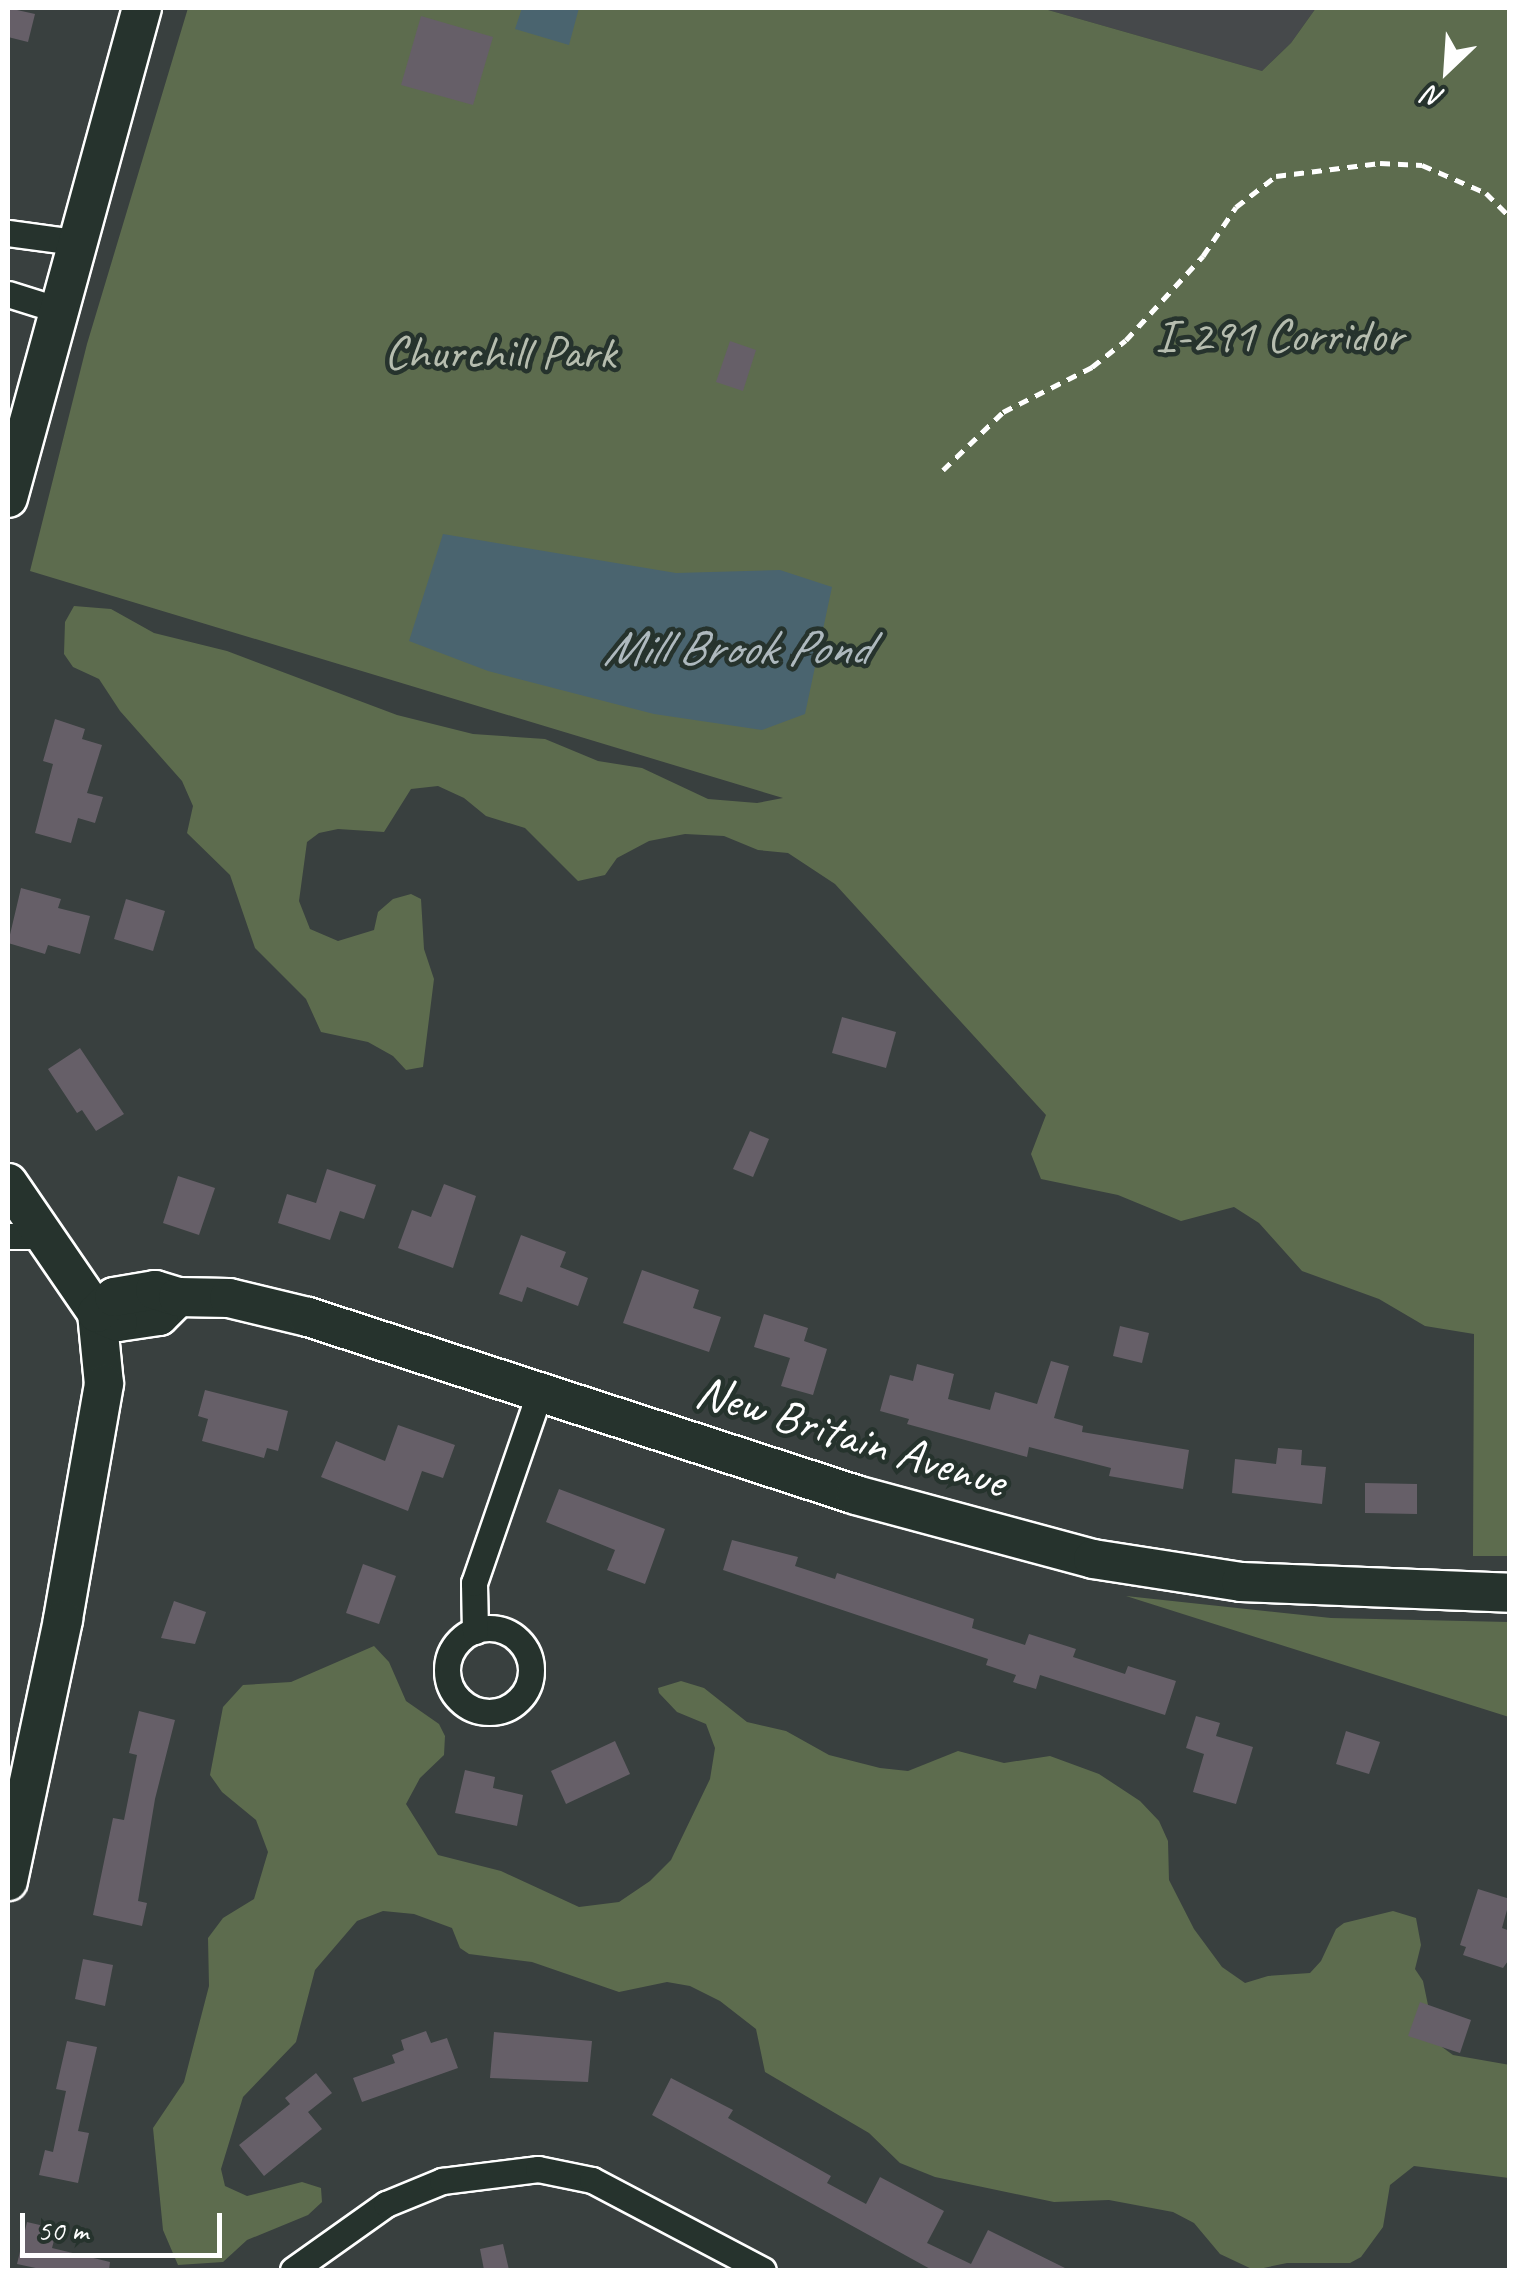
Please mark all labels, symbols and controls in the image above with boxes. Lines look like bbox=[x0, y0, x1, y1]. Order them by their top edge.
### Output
north arrow bbox=[1397, 20, 1497, 120]
text: N bbox=[1419, 78, 1449, 117]
park label: I-291 Corridor bbox=[1155, 307, 1403, 365]
park label: Churchill Park bbox=[383, 324, 617, 382]
water label: Mill Brook Pond bbox=[603, 618, 869, 678]
street label: New Britain Avenue bbox=[689, 1362, 1013, 1510]
scale bar bbox=[25, 2193, 228, 2255]
text: 50 m bbox=[37, 2211, 88, 2249]

